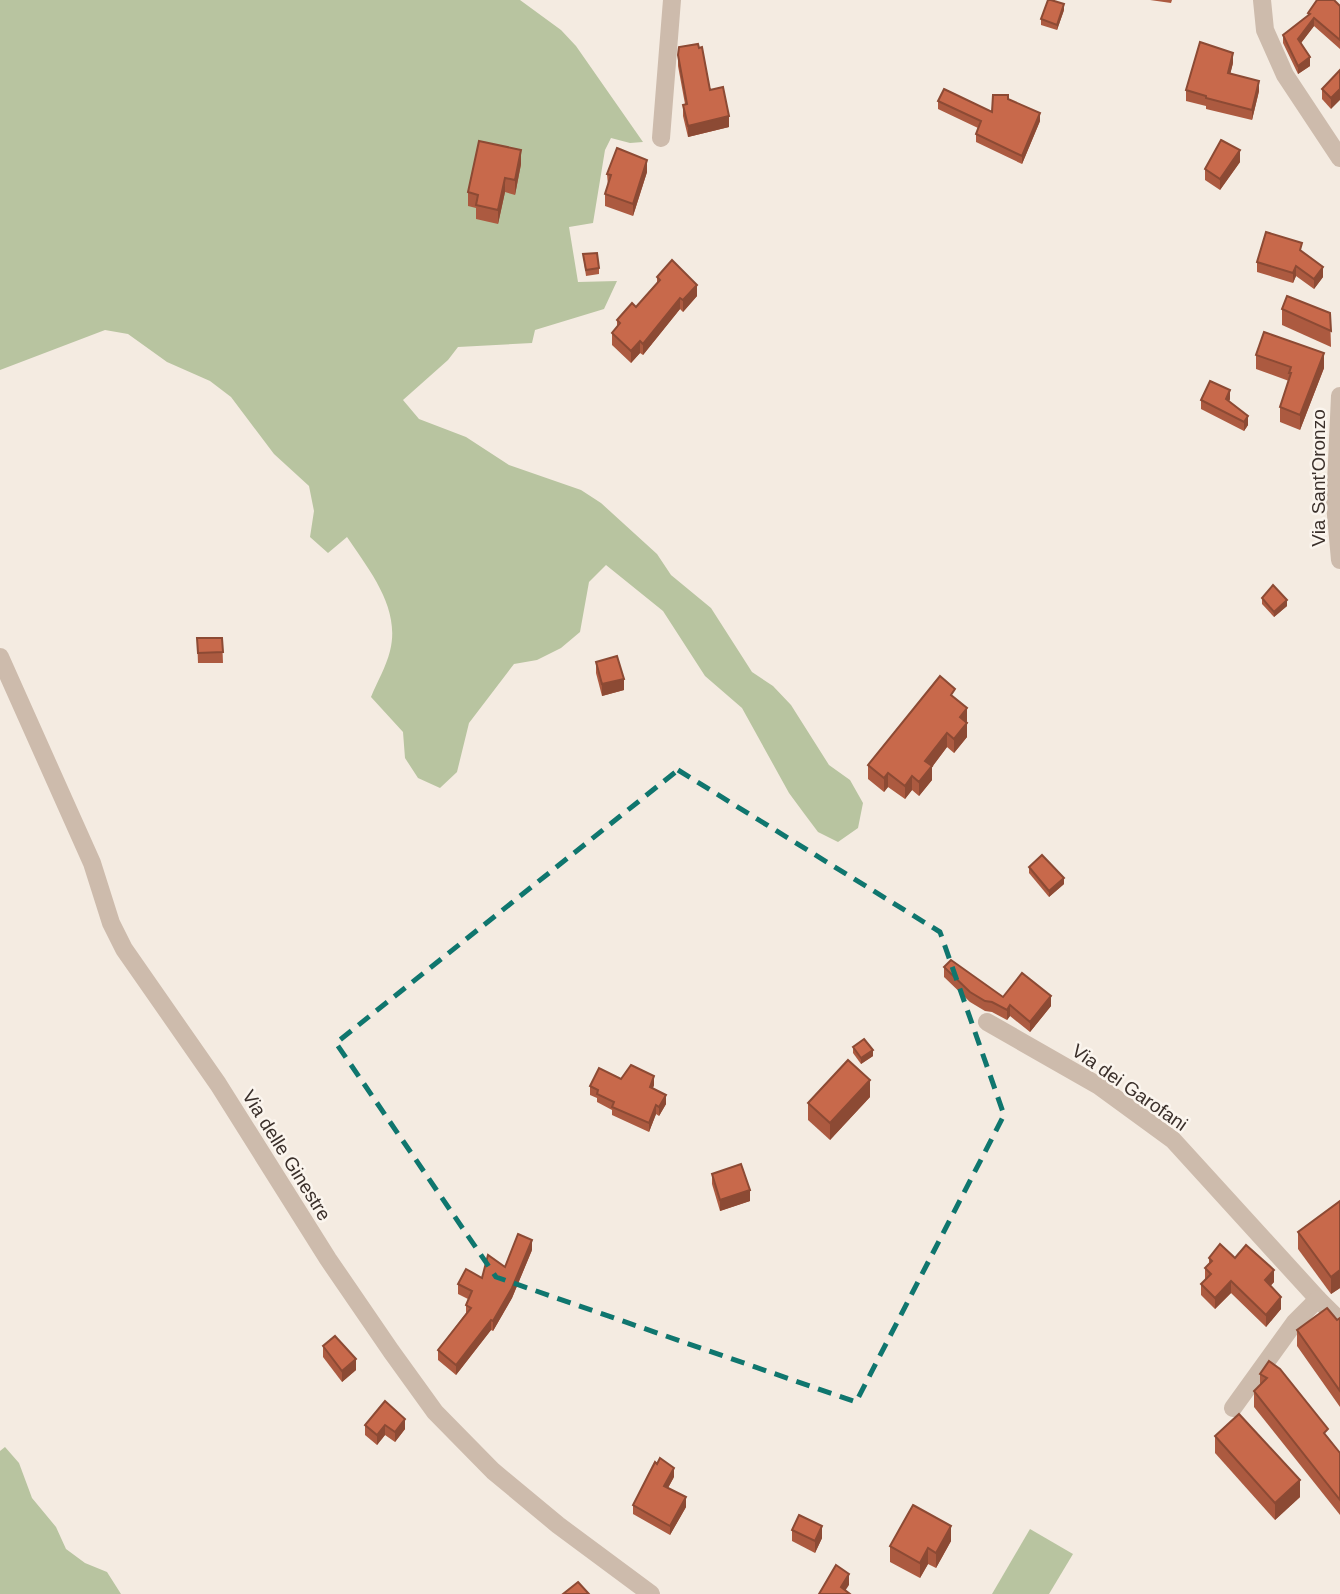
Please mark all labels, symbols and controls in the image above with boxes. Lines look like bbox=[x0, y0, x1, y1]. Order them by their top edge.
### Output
street label: Via Sant'Oronzo bbox=[1308, 409, 1329, 547]
street label: Via dei Garofani bbox=[1068, 1040, 1191, 1135]
street label: Via delle Ginestre bbox=[238, 1086, 335, 1224]

